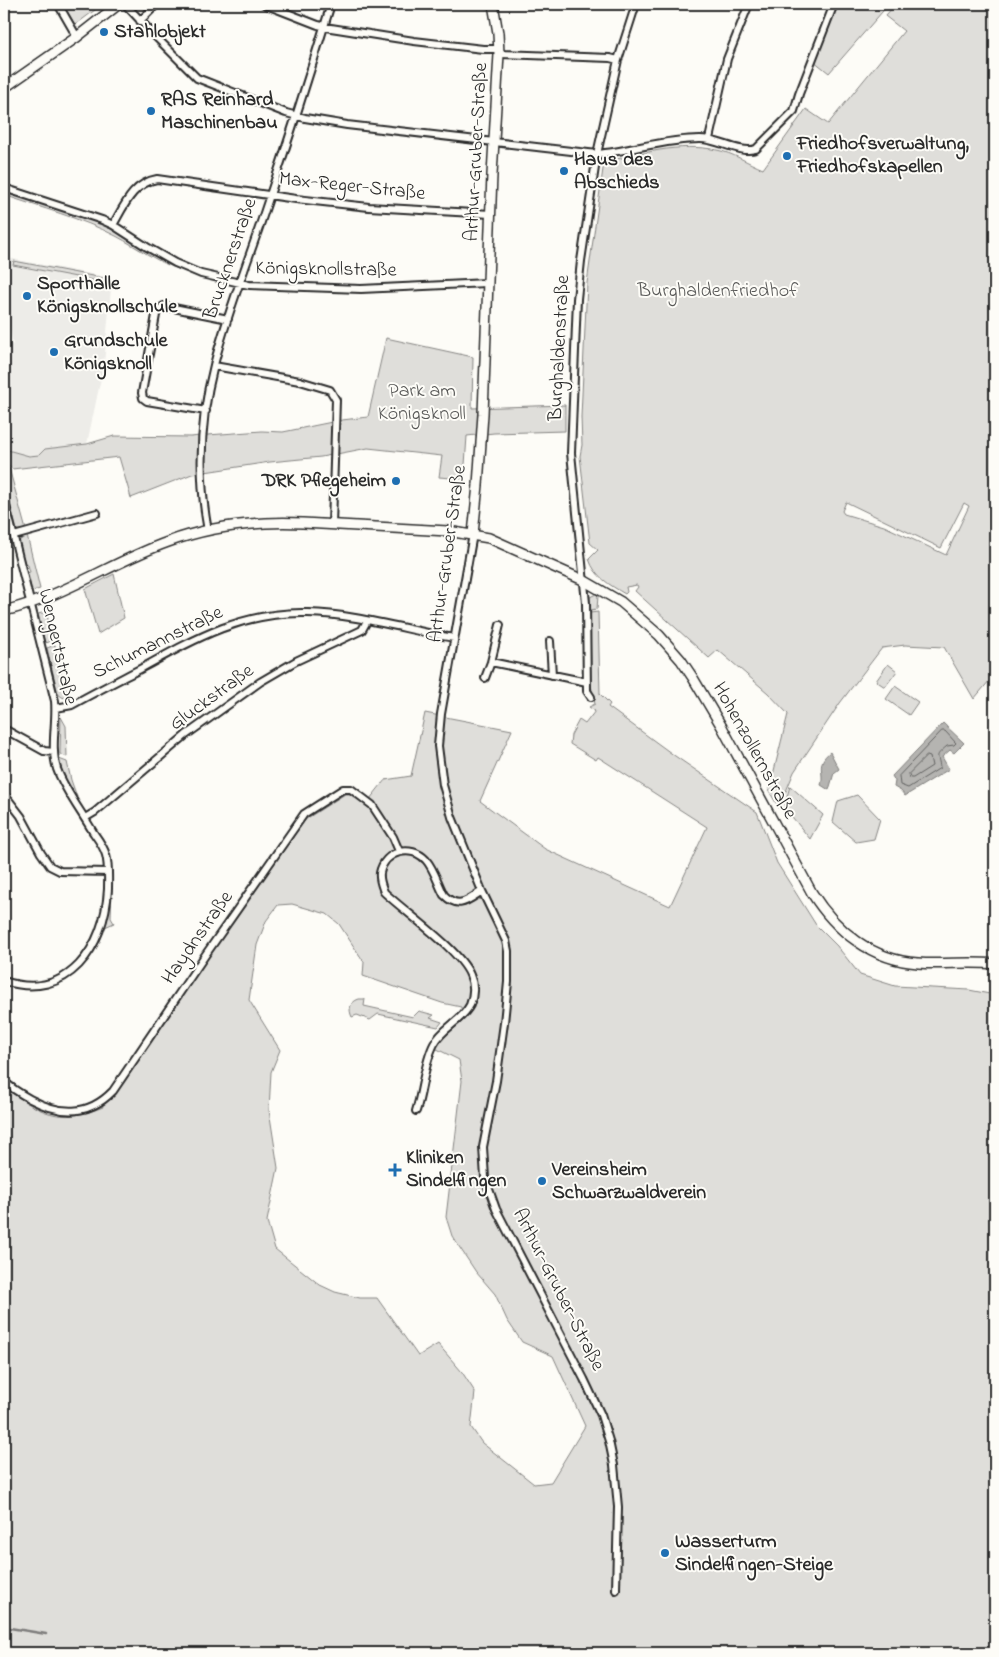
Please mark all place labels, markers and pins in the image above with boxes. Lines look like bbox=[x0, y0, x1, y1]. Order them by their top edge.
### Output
place label: Stahlobjekt bbox=[114, 18, 206, 47]
marker: Stahlobjekt bbox=[98, 26, 110, 38]
place label: RAS Reinhard Maschinenbau bbox=[161, 86, 278, 138]
marker: RAS Reinhard Maschinenbau bbox=[145, 105, 157, 117]
place label: Friedhofsverwaltung, Friedhofskapellen bbox=[796, 130, 969, 182]
place label: Haus des Abschieds bbox=[574, 146, 659, 198]
marker: Friedhofsverwaltung, Friedhofskapellen bbox=[781, 150, 793, 162]
marker: Haus des Abschieds bbox=[558, 165, 570, 177]
place label: Sporthalle Königsknollschule bbox=[37, 270, 178, 323]
marker: Sporthalle Königsknollschule bbox=[21, 290, 33, 302]
place label: Grundschule Königsknoll bbox=[64, 327, 169, 380]
marker: Grundschule Königsknoll bbox=[48, 346, 60, 358]
place label: DRK Pflegeheim bbox=[261, 467, 386, 497]
marker: DRK Pflegeheim bbox=[390, 475, 402, 487]
place label: Kliniken Sindelfingen bbox=[406, 1144, 507, 1197]
place label: Vereinsheim Schwarzwaldverein bbox=[551, 1156, 706, 1208]
marker: Kliniken Sindelfingen bbox=[388, 1163, 402, 1177]
marker: Vereinsheim Schwarzwaldverein bbox=[536, 1175, 548, 1187]
place label: Wasserturm Sindelfingen-Steige bbox=[675, 1528, 834, 1581]
marker: Wasserturm Sindelfingen-Steige bbox=[659, 1547, 671, 1559]

